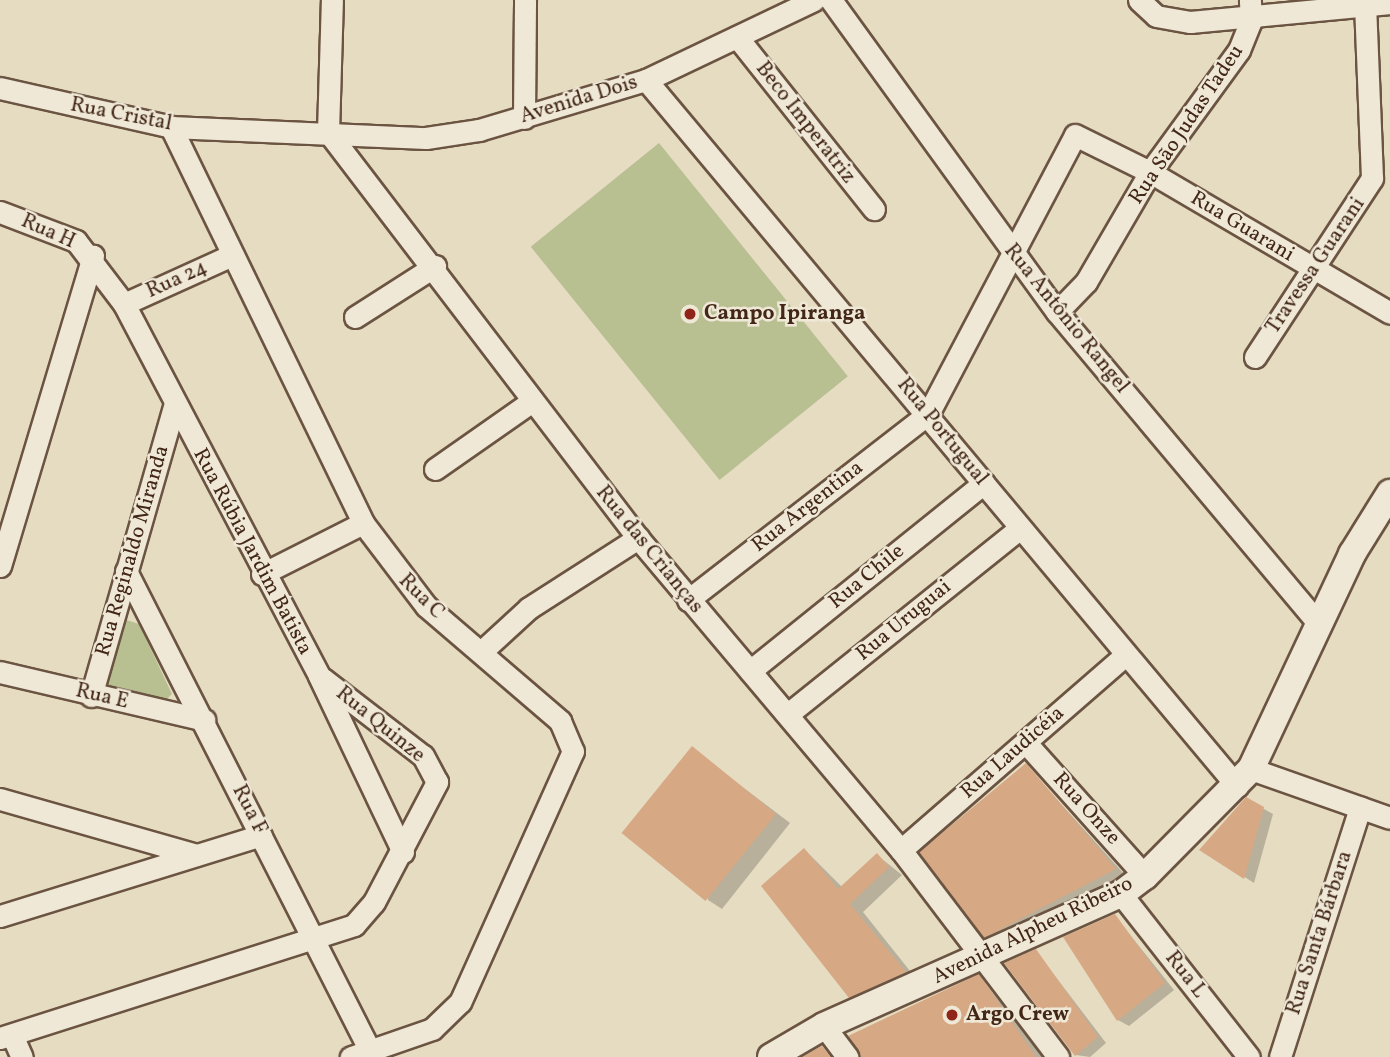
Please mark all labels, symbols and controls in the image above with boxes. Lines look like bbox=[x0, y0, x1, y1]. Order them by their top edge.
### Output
street label: Rua São Judas Tadeu bbox=[1124, 40, 1250, 210]
street label: Beco Imperatriz bbox=[750, 57, 860, 189]
street label: Avenida Dois bbox=[517, 70, 641, 130]
street label: Rua Cristal bbox=[68, 93, 174, 137]
street label: Rua Guarani bbox=[1186, 186, 1298, 268]
street label: Travessa Guarani bbox=[1261, 193, 1371, 339]
street label: Rua H bbox=[17, 209, 79, 255]
street label: Rua Antônio Rangel bbox=[998, 239, 1134, 399]
street label: Rua 24 bbox=[143, 255, 211, 305]
place label: Campo Ipiranga bbox=[704, 301, 866, 327]
marker: Campo Ipiranga bbox=[682, 306, 698, 322]
street label: Rua Portugual bbox=[891, 373, 993, 491]
street label: Rua Reginaldo Miranda bbox=[91, 443, 175, 659]
street label: Rua Rúbia Jardim Batista bbox=[187, 444, 317, 660]
street label: Rua Argentina bbox=[747, 456, 869, 558]
street label: Rua das Crianças bbox=[590, 481, 708, 619]
street label: Rua Chile bbox=[824, 539, 910, 615]
street label: Rua C bbox=[393, 569, 449, 625]
street label: Rua Uruguai bbox=[851, 575, 957, 667]
street label: Rua E bbox=[73, 679, 131, 715]
street label: Rua Quinze bbox=[330, 681, 430, 769]
street label: Rua Laudicéia bbox=[956, 701, 1070, 805]
street label: Rua Onze bbox=[1047, 767, 1125, 851]
street label: Rua F bbox=[226, 781, 272, 839]
street label: Rua Santa Bárbara bbox=[1282, 848, 1358, 1018]
street label: Avenida Alpheu Ribeiro bbox=[929, 872, 1137, 990]
street label: Rua L bbox=[1159, 947, 1211, 1003]
place label: Argo Crew bbox=[966, 1002, 1069, 1028]
marker: Argo Crew bbox=[944, 1007, 960, 1023]

